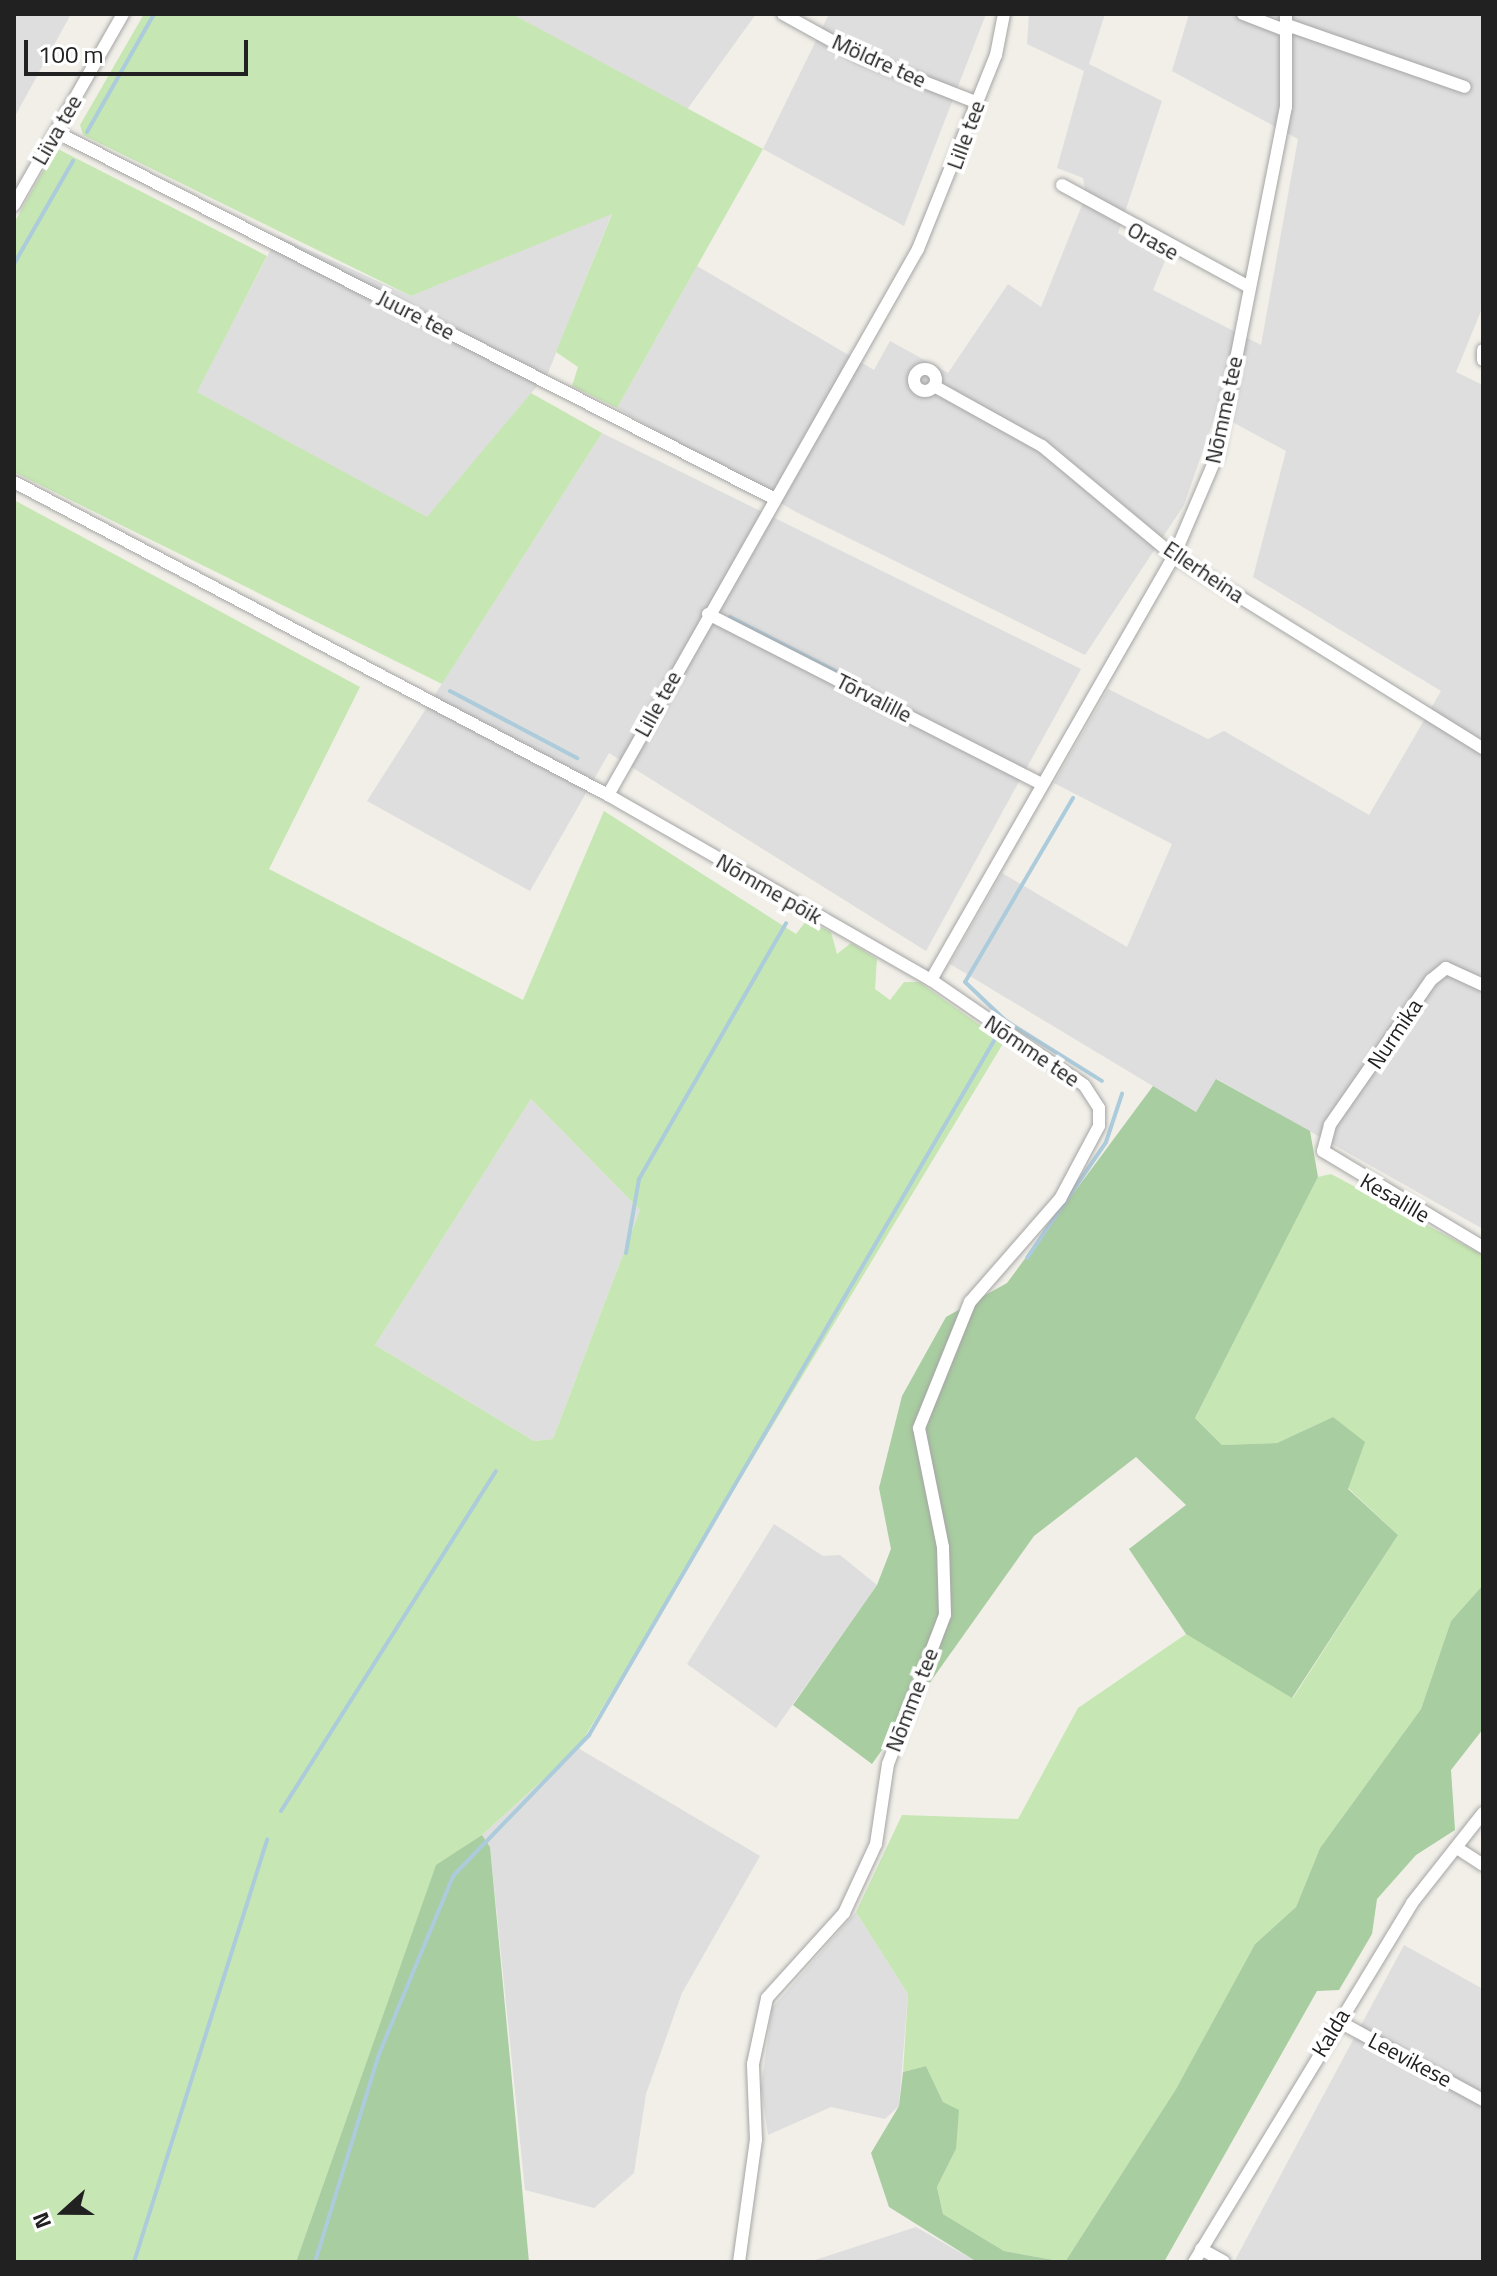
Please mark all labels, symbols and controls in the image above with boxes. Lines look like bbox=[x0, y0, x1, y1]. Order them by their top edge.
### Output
scale bar bbox=[28, 24, 252, 74]
street label: Möldre tee bbox=[828, 29, 930, 93]
text: 100 m bbox=[38, 36, 104, 72]
street label: Liiva tee bbox=[26, 90, 88, 170]
street label: Lille tee bbox=[941, 97, 991, 173]
street label: Orase bbox=[1123, 216, 1183, 266]
street label: Juure tee bbox=[373, 284, 459, 346]
street label: Nõmme tee bbox=[1200, 354, 1248, 466]
street label: Ellerheina bbox=[1159, 535, 1249, 609]
street label: Lille tee bbox=[629, 666, 687, 742]
street label: Tõrvalille bbox=[832, 668, 916, 728]
street label: Nõmme põik bbox=[711, 848, 827, 930]
street label: Nurmika bbox=[1362, 994, 1428, 1074]
street label: Nõmme tee bbox=[979, 1010, 1085, 1092]
street label: Kesalille bbox=[1356, 1168, 1434, 1228]
street label: Nõmme tee bbox=[880, 1644, 944, 1756]
street label: Kalda bbox=[1306, 2004, 1356, 2062]
street label: Leevikese bbox=[1364, 2027, 1456, 2093]
north arrow bbox=[24, 2172, 104, 2252]
text: N bbox=[23, 2207, 60, 2234]

